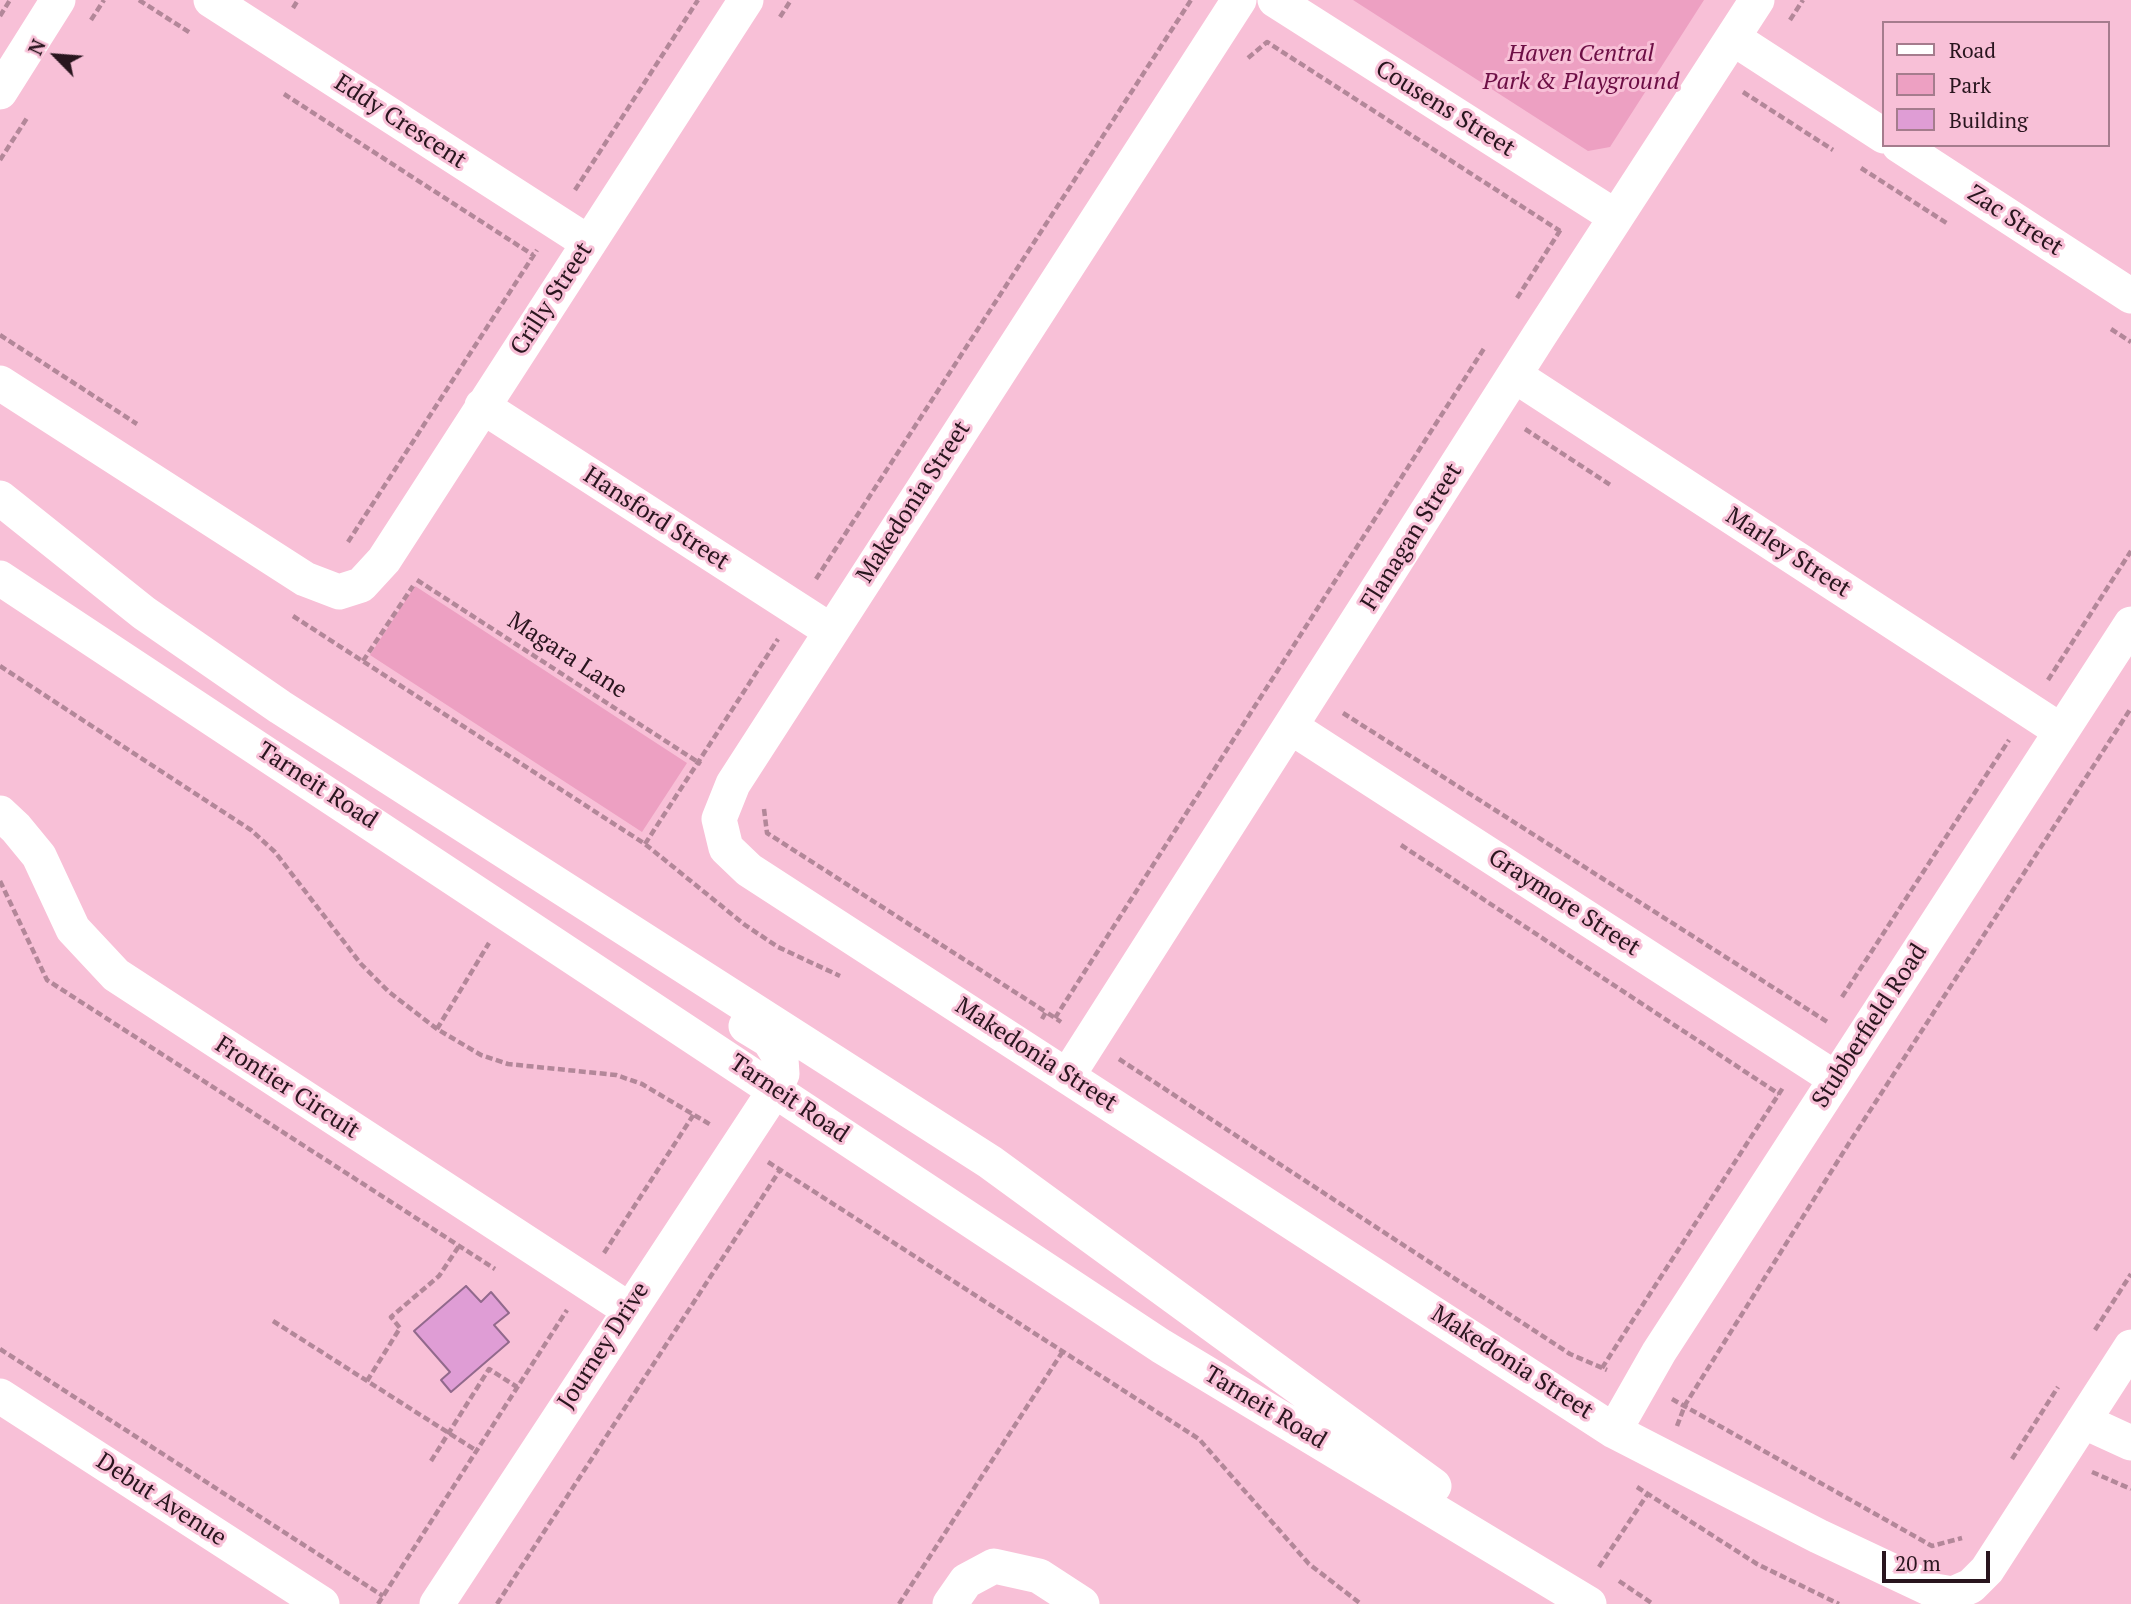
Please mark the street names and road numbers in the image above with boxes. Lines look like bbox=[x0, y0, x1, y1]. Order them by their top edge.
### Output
street label: Cousens Street bbox=[1370, 55, 1520, 163]
street label: Eddy Crescent bbox=[329, 69, 471, 175]
street label: Zac Street bbox=[1962, 180, 2068, 262]
street label: Crilly Street bbox=[505, 237, 599, 361]
street label: Makedonia Street bbox=[851, 416, 977, 588]
street label: Flanagan Street bbox=[1355, 458, 1469, 616]
street label: Hansford Street bbox=[578, 461, 734, 577]
street label: Marley Street bbox=[1720, 502, 1856, 604]
street label: Magara Lane bbox=[502, 607, 632, 705]
street label: Tarneit Road bbox=[252, 737, 382, 835]
street label: Graymore Street bbox=[1483, 843, 1645, 963]
street label: Stubberfield Road bbox=[1806, 939, 1934, 1113]
street label: Makedonia Street bbox=[950, 992, 1122, 1118]
street label: Frontier Circuit bbox=[210, 1031, 364, 1145]
street label: Tarneit Road bbox=[724, 1049, 854, 1149]
street label: Journey Drive bbox=[552, 1277, 656, 1415]
street label: Makedonia Street bbox=[1426, 1300, 1598, 1426]
street label: Tarneit Road bbox=[1199, 1360, 1331, 1456]
street label: Debut Avenue bbox=[91, 1447, 231, 1553]

